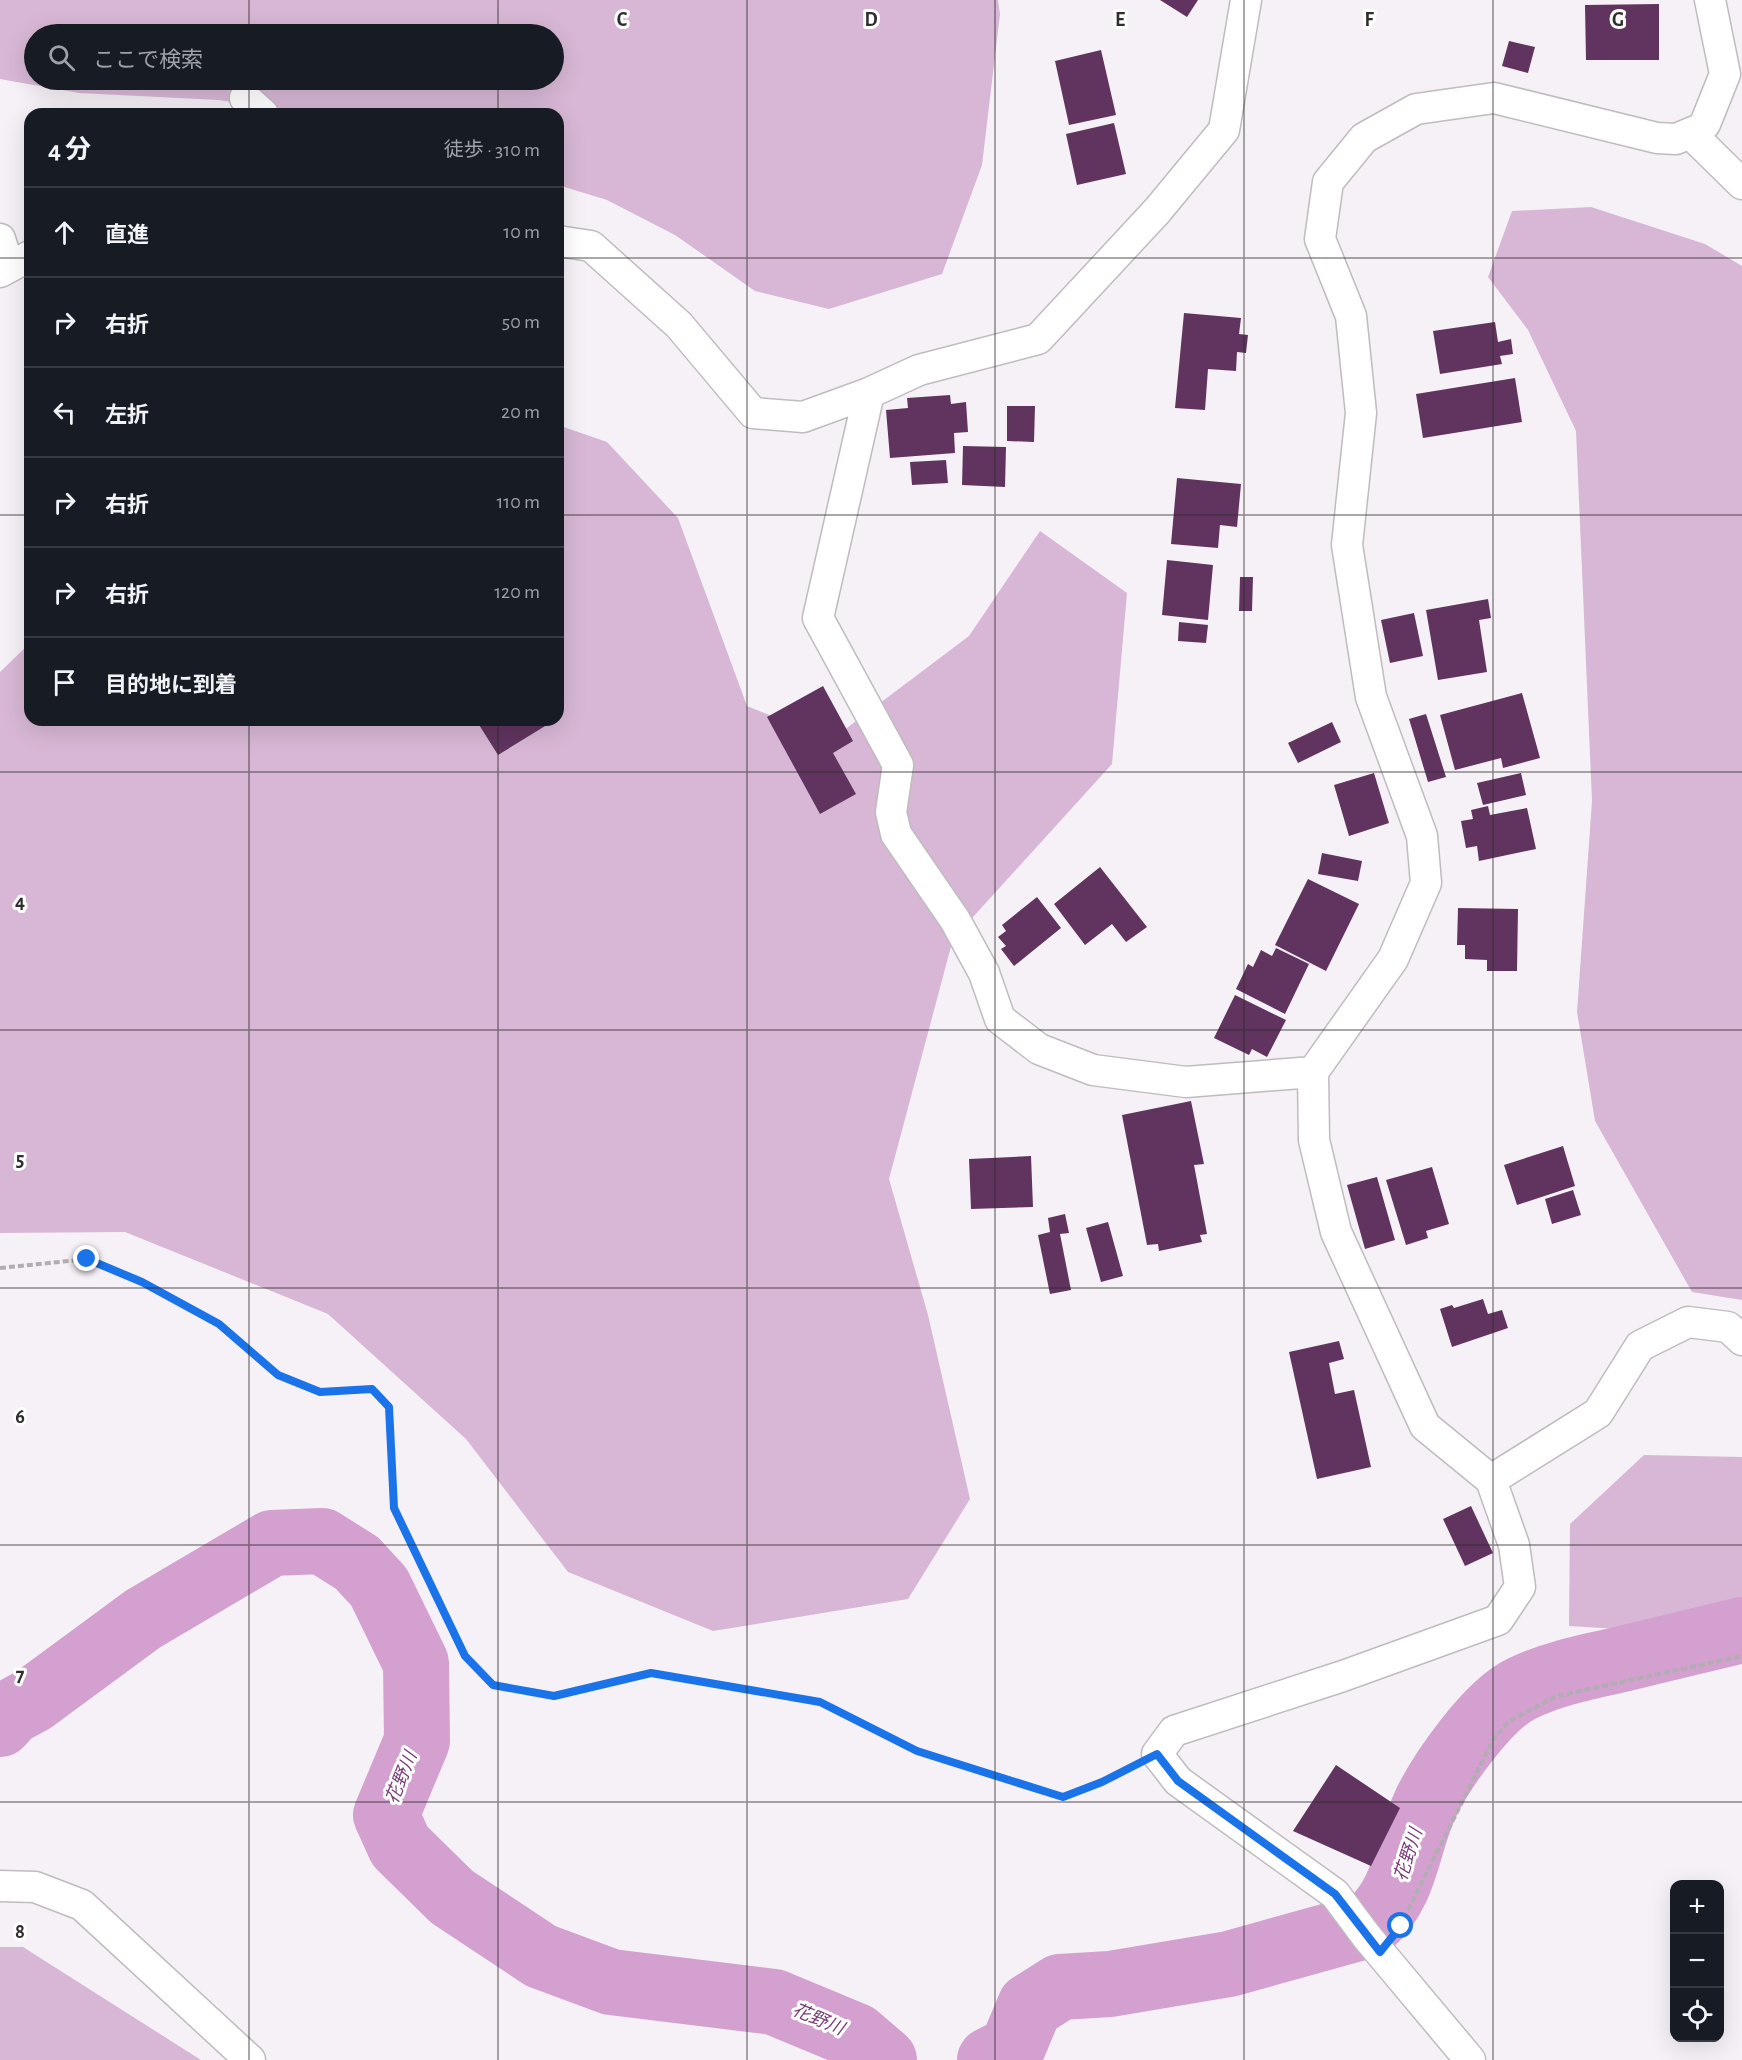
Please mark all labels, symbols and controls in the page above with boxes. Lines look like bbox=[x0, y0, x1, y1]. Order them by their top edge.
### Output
text: C bbox=[617, 10, 628, 30]
text: D bbox=[864, 10, 878, 30]
text: E bbox=[1115, 10, 1125, 30]
text: F bbox=[1364, 10, 1374, 30]
text: G bbox=[1612, 10, 1624, 30]
search box bbox=[24, 24, 564, 90]
icon: search bbox=[45, 41, 78, 74]
text: ここで検索 bbox=[93, 49, 203, 71]
text: 4 分 bbox=[48, 137, 91, 163]
text: 徒歩 · 310 m bbox=[444, 140, 540, 160]
icon: ahead bbox=[48, 216, 81, 249]
text: 10 m bbox=[503, 222, 540, 242]
text: 直進 bbox=[105, 224, 149, 246]
icon: right bbox=[48, 306, 81, 339]
text: 50 m bbox=[502, 312, 540, 332]
text: 右折 bbox=[105, 314, 149, 336]
icon: left bbox=[48, 396, 81, 429]
text: 20 m bbox=[501, 402, 540, 422]
text: 左折 bbox=[105, 404, 149, 426]
icon: right bbox=[48, 486, 81, 519]
text: 110 m bbox=[496, 492, 540, 512]
text: 右折 bbox=[105, 494, 149, 516]
icon: right bbox=[48, 576, 81, 609]
text: 120 m bbox=[494, 582, 540, 602]
text: 右折 bbox=[105, 584, 149, 606]
icon: arrive bbox=[48, 666, 81, 699]
text: 目的地に到着 bbox=[105, 674, 237, 696]
text: 4 bbox=[15, 892, 25, 912]
text: 5 bbox=[16, 1150, 24, 1170]
route end bbox=[73, 1245, 99, 1271]
text: 6 bbox=[15, 1407, 25, 1427]
text: 7 bbox=[16, 1665, 25, 1685]
water label: 花野川 bbox=[382, 1747, 421, 1806]
water label: 花野川 bbox=[1390, 1824, 1427, 1883]
map controls bbox=[1670, 1880, 1724, 2042]
button: + bbox=[1670, 1880, 1724, 1934]
route start bbox=[1387, 1912, 1413, 1938]
text: 8 bbox=[15, 1922, 25, 1942]
button: − bbox=[1670, 1934, 1724, 1988]
button: locate bbox=[1670, 1988, 1724, 2042]
water label: 花野川 bbox=[790, 1999, 849, 2040]

